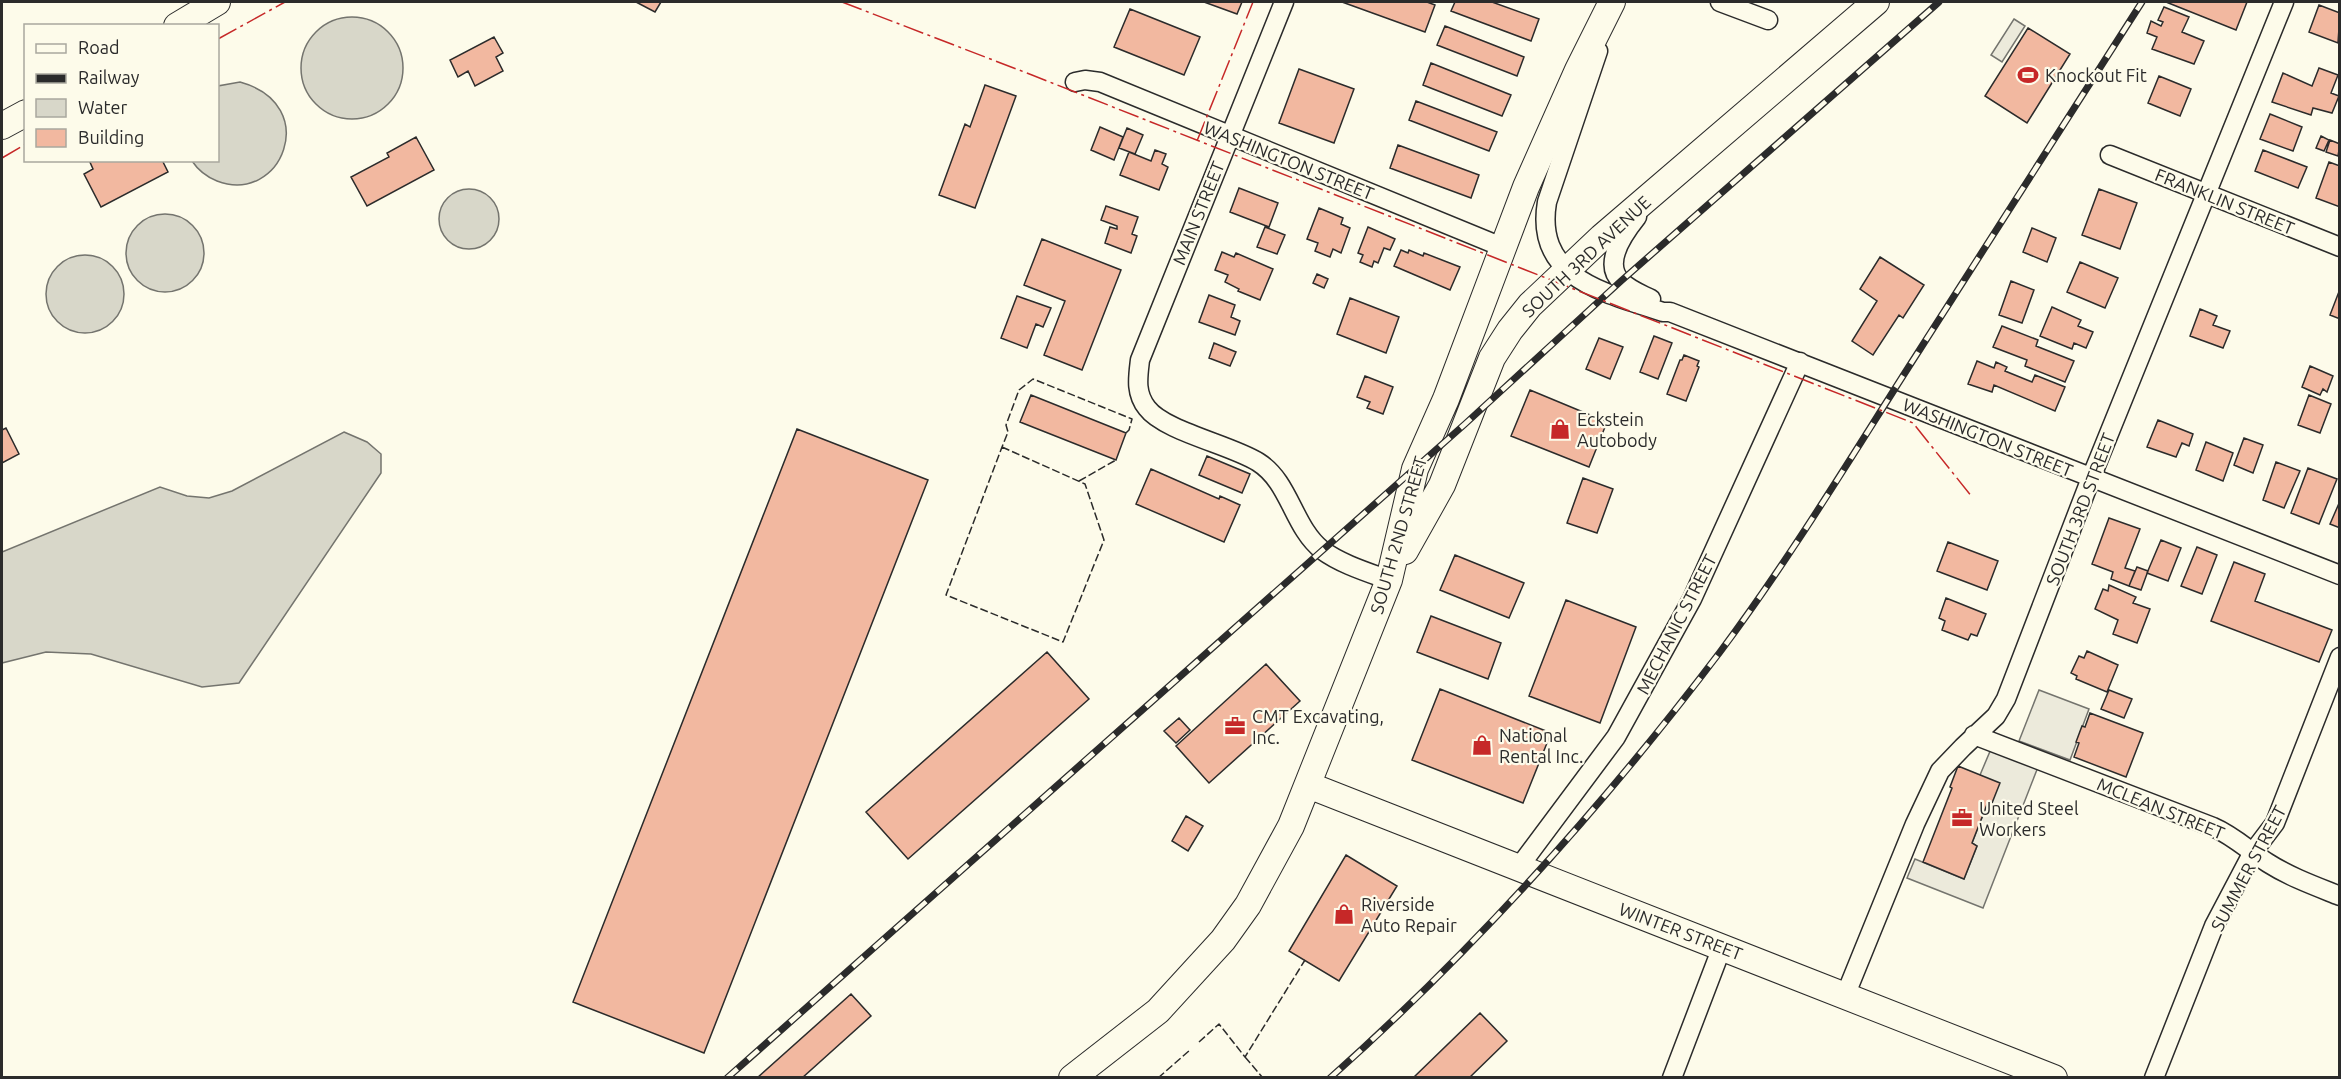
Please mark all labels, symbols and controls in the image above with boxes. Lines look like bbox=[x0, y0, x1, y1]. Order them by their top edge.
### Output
legend bbox=[24, 24, 219, 162]
text: Road bbox=[78, 37, 120, 57]
sports icon: Knockout Fit bbox=[2016, 63, 2040, 87]
place label: Knockout Fit bbox=[2045, 65, 2147, 85]
text: Railway bbox=[78, 67, 140, 87]
text: Water bbox=[78, 97, 128, 117]
street label: WASHINGTON STREET bbox=[1201, 117, 1377, 203]
text: Building bbox=[78, 127, 144, 147]
street label: MAIN STREET bbox=[1168, 158, 1228, 268]
street label: FRANKLIN STREET bbox=[2152, 164, 2298, 238]
street label: SOUTH 3RD AVENUE bbox=[1518, 191, 1654, 321]
street label: WASHINGTON STREET bbox=[1900, 394, 2076, 480]
place label: Eckstein Autobody bbox=[1577, 409, 1657, 450]
shop icon: Eckstein Autobody bbox=[1548, 417, 1572, 441]
street label: SOUTH 3RD STREET bbox=[2042, 430, 2118, 588]
street label: SOUTH 2ND STREET bbox=[1366, 454, 1430, 616]
street label: MECHANIC STREET bbox=[1632, 551, 1720, 697]
place label: CMT Excavating, Inc. bbox=[1252, 706, 1384, 747]
office icon: CMT Excavating, Inc. bbox=[1223, 714, 1247, 738]
place label: National Rental Inc. bbox=[1499, 725, 1583, 766]
shop icon: National Rental Inc. bbox=[1470, 733, 1494, 757]
street label: MCLEAN STREET bbox=[2094, 773, 2228, 843]
place label: United Steel Workers bbox=[1979, 798, 2079, 839]
street label: SUMMER STREET bbox=[2206, 802, 2290, 934]
office icon: United Steel Workers bbox=[1950, 806, 1974, 830]
place label: Riverside Auto Repair bbox=[1361, 894, 1457, 935]
street label: WINTER STREET bbox=[1617, 898, 1745, 964]
shop icon: Riverside Auto Repair bbox=[1332, 902, 1356, 926]

